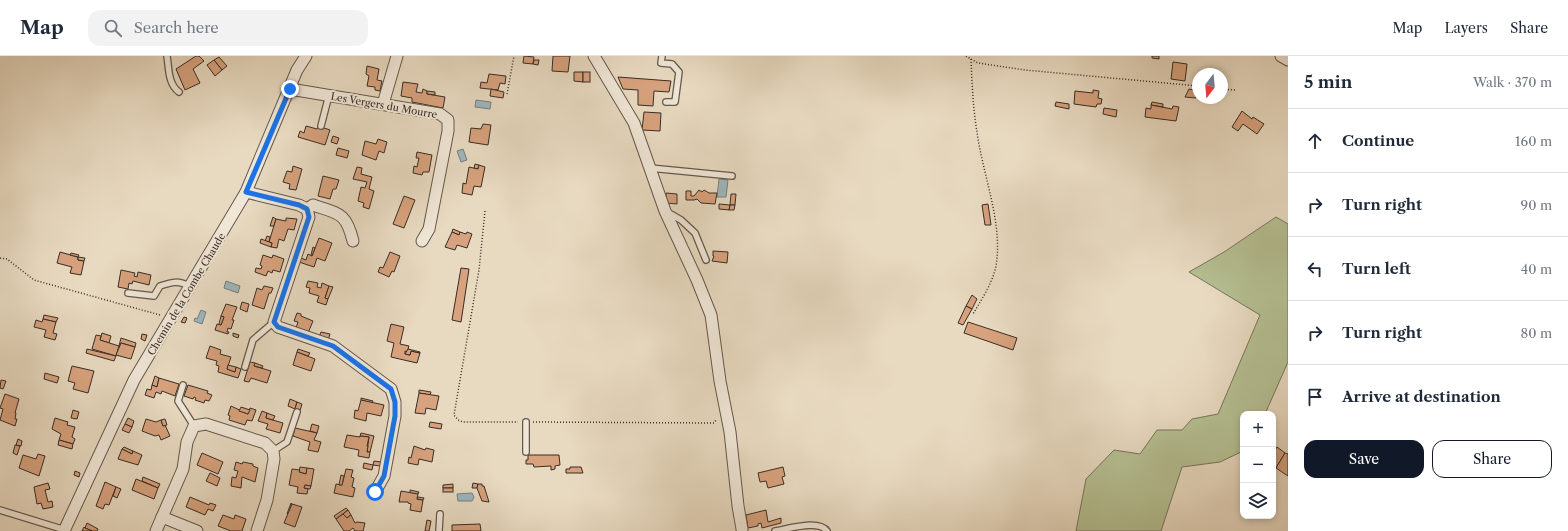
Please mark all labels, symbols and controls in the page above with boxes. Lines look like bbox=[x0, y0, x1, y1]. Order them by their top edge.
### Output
search box bbox=[88, 10, 368, 46]
text: Map bbox=[20, 16, 64, 39]
icon: search bbox=[102, 17, 124, 39]
text: Search here bbox=[134, 18, 219, 37]
text: Map bbox=[1392, 19, 1422, 37]
text: Layers bbox=[1444, 19, 1488, 37]
text: Share bbox=[1510, 19, 1548, 37]
north arrow bbox=[1192, 68, 1228, 104]
text: 5 min bbox=[1304, 72, 1352, 92]
text: Walk · 370 m bbox=[1473, 74, 1552, 90]
route end bbox=[281, 80, 299, 98]
street label: Les Vergers du Mourre bbox=[330, 90, 439, 121]
icon: ahead bbox=[1304, 130, 1326, 152]
text: Continue bbox=[1342, 131, 1414, 150]
text: 160 m bbox=[1515, 133, 1552, 149]
icon: right bbox=[1304, 194, 1326, 216]
text: Turn right bbox=[1342, 195, 1422, 214]
text: 90 m bbox=[1521, 197, 1552, 213]
street label: Chemin de la Combe Chaude bbox=[145, 230, 228, 358]
icon: left bbox=[1304, 258, 1326, 280]
text: Turn left bbox=[1342, 259, 1411, 278]
text: 40 m bbox=[1521, 261, 1552, 277]
icon: right bbox=[1304, 322, 1326, 344]
text: Turn right bbox=[1342, 323, 1422, 342]
text: 80 m bbox=[1520, 325, 1552, 341]
icon: arrive bbox=[1304, 386, 1326, 408]
text: Arrive at destination bbox=[1342, 387, 1501, 406]
map controls bbox=[1240, 411, 1276, 519]
button: + bbox=[1240, 411, 1276, 447]
button: Save bbox=[1304, 440, 1424, 478]
button: Share bbox=[1432, 440, 1552, 478]
button: − bbox=[1240, 447, 1276, 483]
route start bbox=[366, 483, 384, 501]
button: layers bbox=[1240, 483, 1276, 519]

